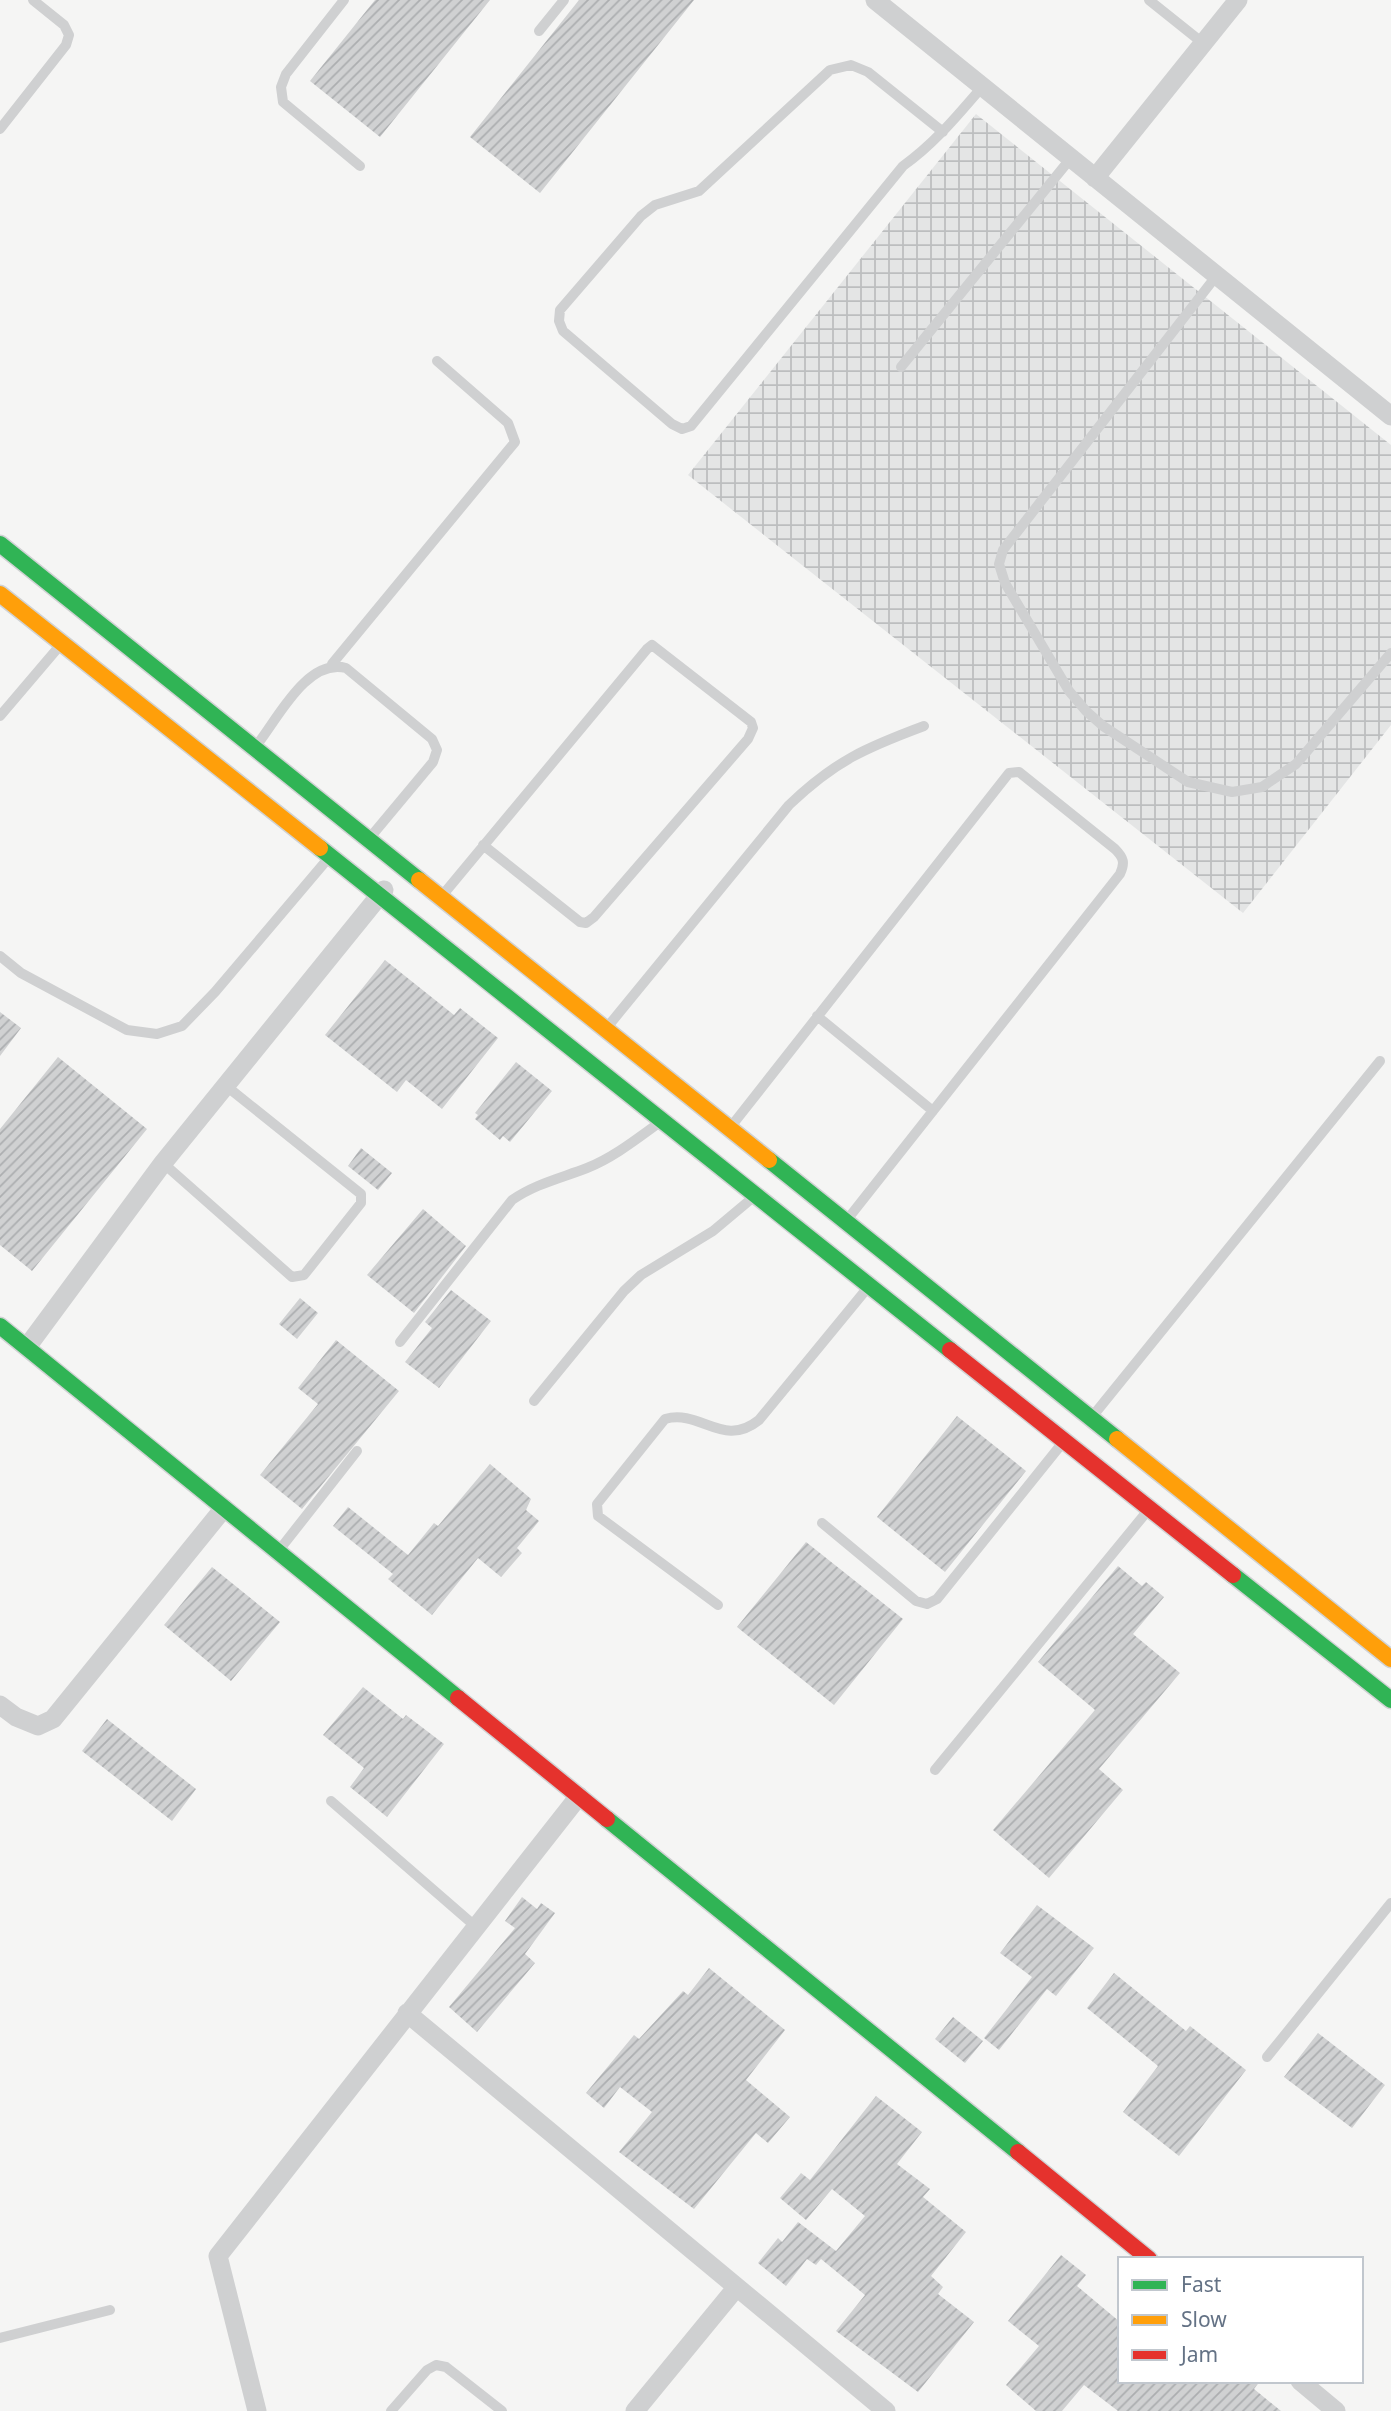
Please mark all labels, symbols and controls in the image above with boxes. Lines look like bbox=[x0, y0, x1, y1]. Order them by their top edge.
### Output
legend bbox=[1118, 2257, 1363, 2383]
text: Fast bbox=[1181, 2270, 1222, 2298]
text: Slow bbox=[1181, 2305, 1227, 2333]
text: Jam bbox=[1179, 2340, 1218, 2368]

